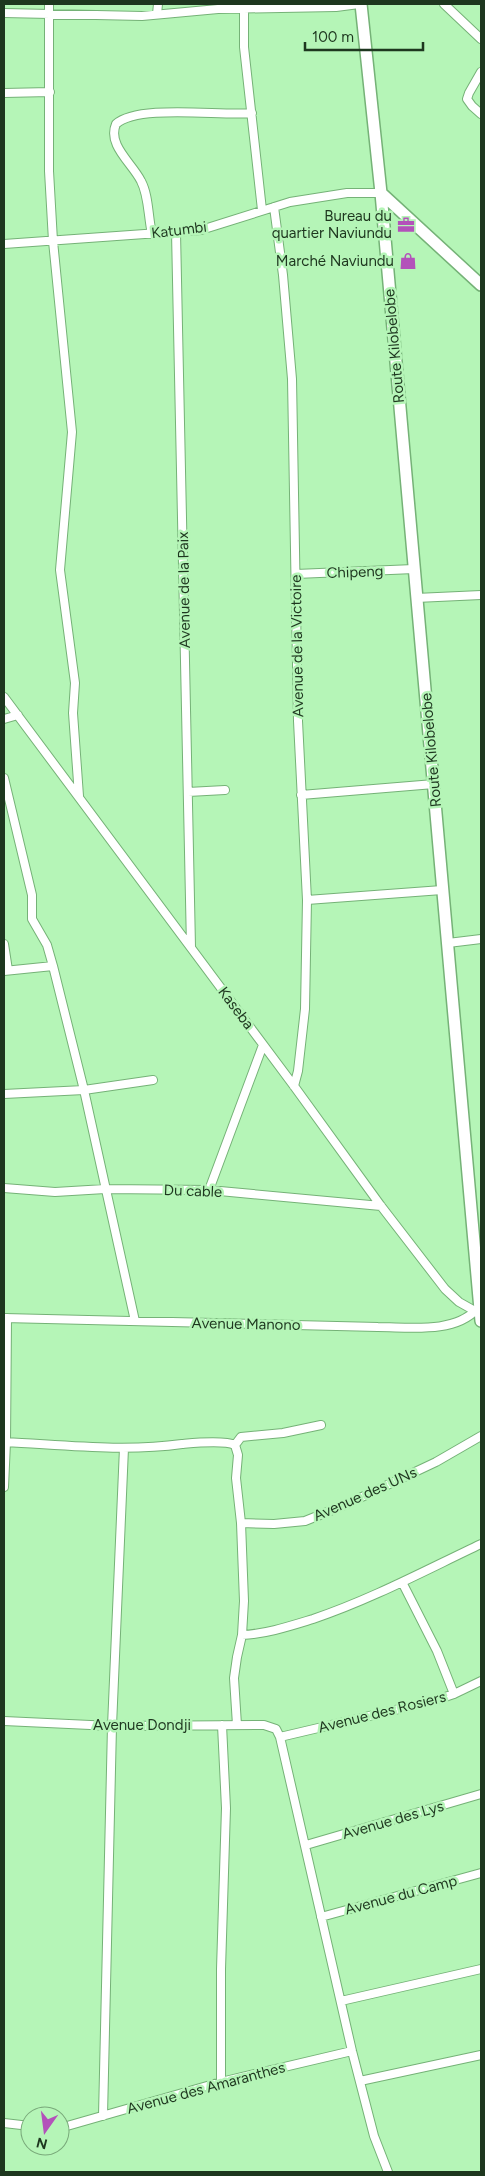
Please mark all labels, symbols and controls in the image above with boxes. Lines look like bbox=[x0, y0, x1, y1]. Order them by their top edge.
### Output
scale bar bbox=[305, 20, 422, 52]
text: 100 m bbox=[312, 28, 354, 46]
place label: Bureau du quartier Naviundu bbox=[272, 207, 392, 242]
office icon: Bureau du quartier Naviundu bbox=[396, 215, 416, 235]
street label: Katumbi bbox=[150, 218, 208, 242]
shop icon: Marché Naviundu bbox=[398, 251, 418, 271]
place label: Marché Naviundu bbox=[276, 252, 394, 270]
street label: Route Kilobelobe bbox=[380, 288, 408, 404]
street label: Avenue de la Paix bbox=[174, 532, 194, 648]
street label: Chipeng bbox=[326, 562, 384, 582]
street label: Avenue de la Victoire bbox=[287, 574, 307, 718]
street label: Route Kilobelobe bbox=[417, 692, 445, 808]
street label: Kaseba bbox=[214, 983, 258, 1033]
street label: Du cable bbox=[163, 1181, 223, 1201]
street label: Avenue Manono bbox=[191, 1314, 301, 1334]
street label: Avenue des UNs bbox=[310, 1463, 420, 1525]
street label: Avenue des Rosiers bbox=[316, 1687, 448, 1737]
street label: Avenue Dondji bbox=[93, 1716, 191, 1734]
street label: Avenue des Lys bbox=[340, 1797, 446, 1843]
street label: Avenue du Camp bbox=[343, 1871, 459, 1919]
street label: Avenue des Amaranthes bbox=[125, 2058, 287, 2118]
north arrow bbox=[20, 2106, 70, 2156]
text: N bbox=[35, 2134, 49, 2153]

